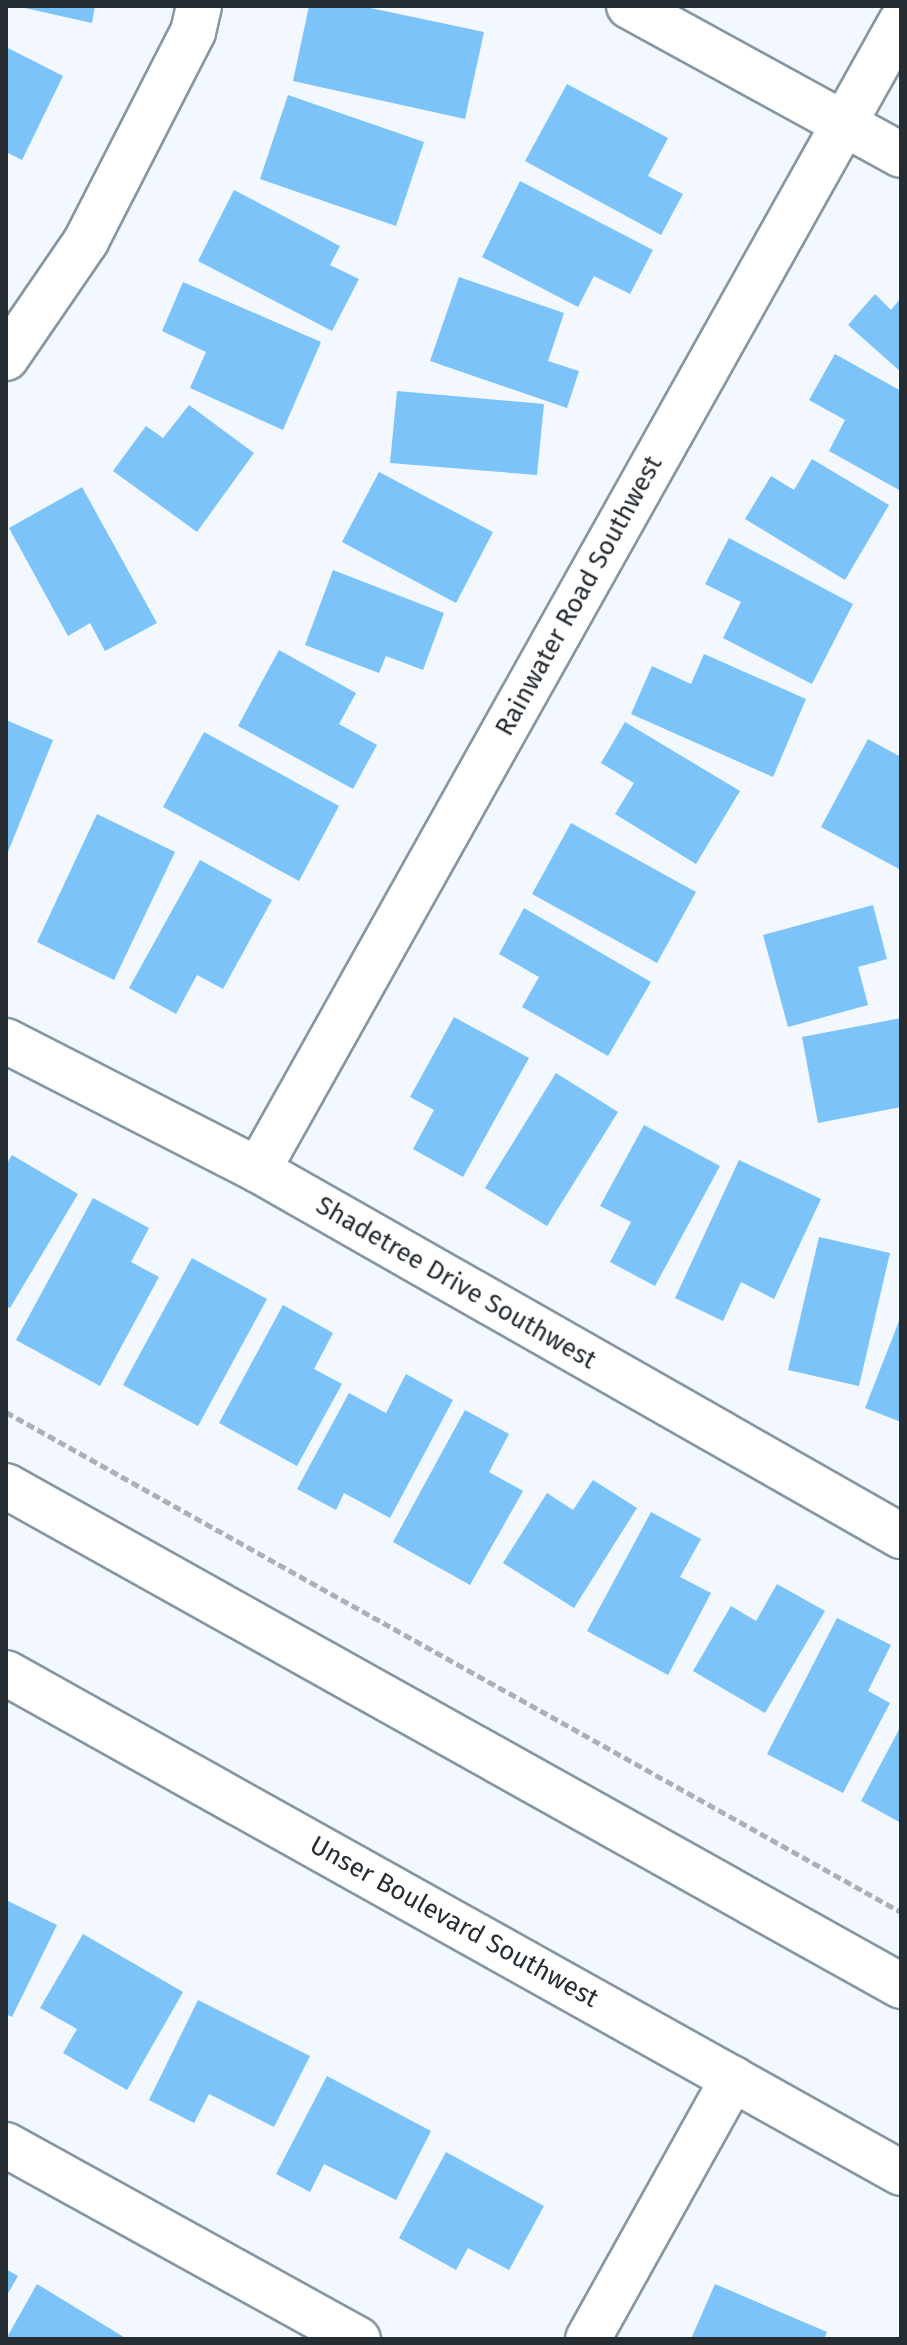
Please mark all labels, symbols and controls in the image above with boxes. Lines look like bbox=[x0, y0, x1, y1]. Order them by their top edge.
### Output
street label: Rainwater Road Southwest bbox=[489, 451, 669, 741]
street label: Shadetree Drive Southwest bbox=[310, 1190, 602, 1376]
street label: Unser Boulevard Southwest bbox=[304, 1830, 604, 2014]

